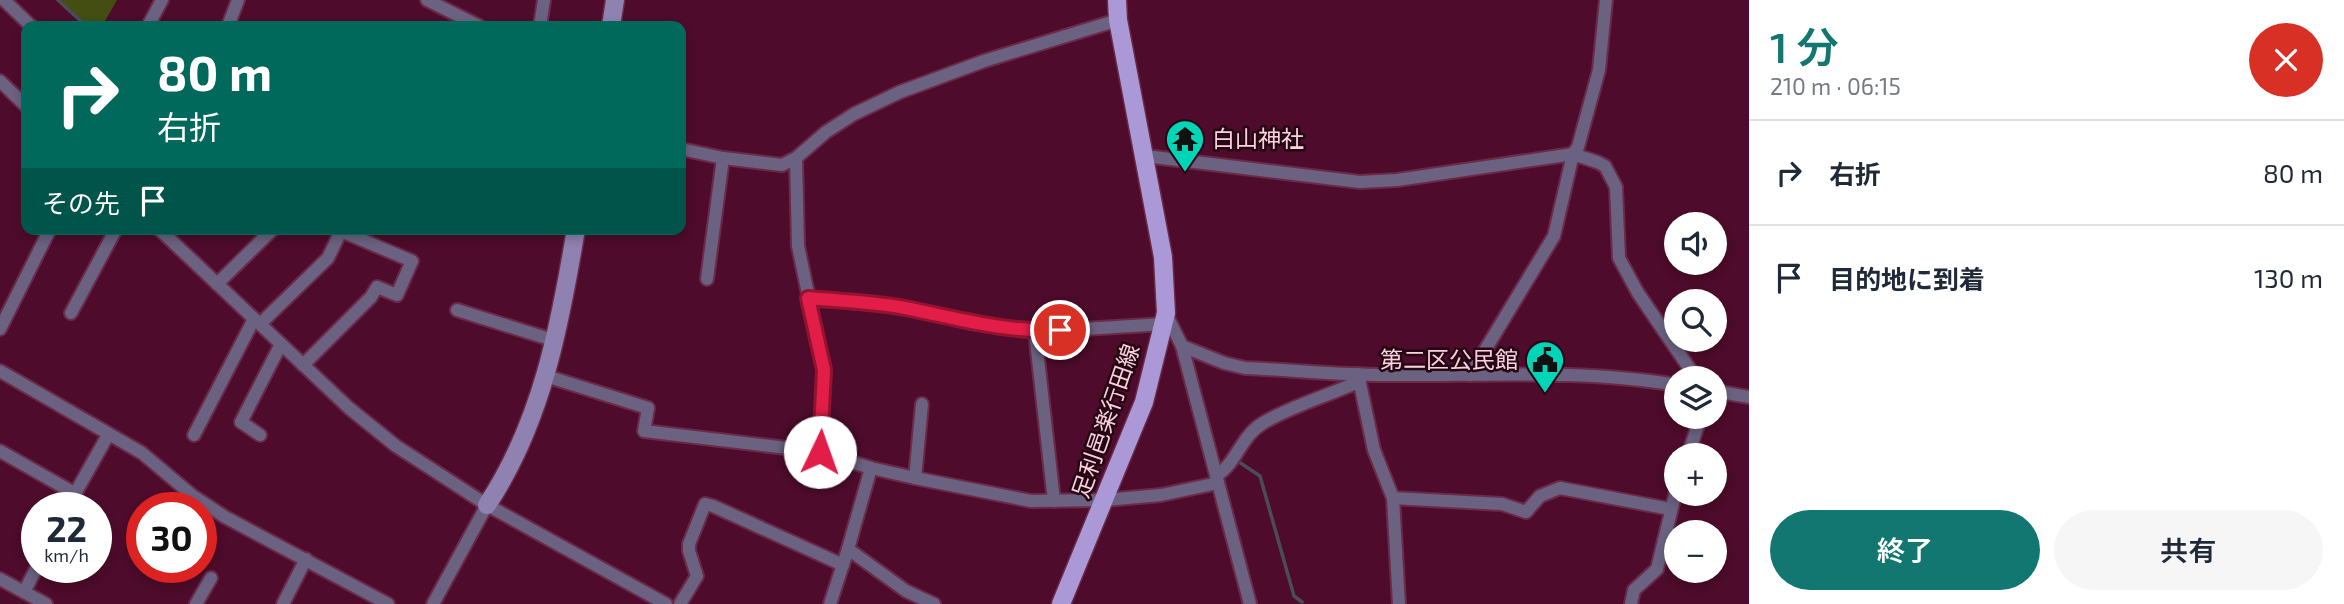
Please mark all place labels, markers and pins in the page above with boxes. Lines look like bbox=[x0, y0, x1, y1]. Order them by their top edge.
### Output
temple icon: 白山神社 bbox=[1164, 118, 1206, 173]
place label: 白山神社 bbox=[1212, 124, 1304, 152]
pin bbox=[1030, 300, 1090, 360]
public building icon: 第二区公民館 bbox=[1524, 339, 1566, 394]
place label: 第二区公民館 bbox=[1380, 345, 1518, 373]

